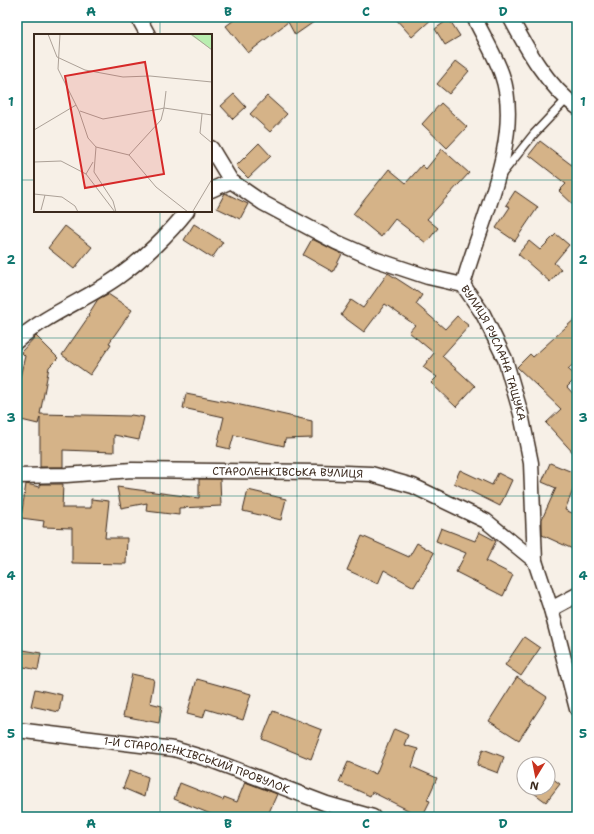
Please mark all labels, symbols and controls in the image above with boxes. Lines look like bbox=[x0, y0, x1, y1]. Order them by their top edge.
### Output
text: A bbox=[86, 3, 96, 20]
text: B bbox=[224, 3, 232, 20]
text: C bbox=[362, 3, 370, 20]
text: D bbox=[498, 3, 508, 20]
inset map bbox=[34, 34, 212, 212]
text: 1 bbox=[8, 93, 14, 110]
text: 1 bbox=[580, 93, 586, 110]
text: 2 bbox=[6, 251, 16, 268]
text: 2 bbox=[578, 251, 588, 268]
street label: ВУЛИЦЯ РУСЛАНА ТАЩУКА bbox=[458, 282, 530, 422]
text: 3 bbox=[6, 409, 16, 426]
text: 3 bbox=[578, 409, 588, 426]
street label: СТАРОЛЕНКІВСЬКА ВУЛИЦЯ bbox=[212, 463, 364, 481]
text: 4 bbox=[6, 567, 16, 584]
text: 4 bbox=[578, 567, 588, 584]
text: 5 bbox=[7, 725, 15, 742]
text: 5 bbox=[579, 725, 587, 742]
street label: 1-Й СТАРОЛЕНКІВСЬКИЙ ПРОВУЛОК bbox=[103, 733, 292, 797]
north arrow bbox=[516, 756, 556, 796]
text: N bbox=[528, 777, 540, 793]
text: A bbox=[86, 815, 96, 832]
text: B bbox=[224, 815, 232, 832]
text: C bbox=[362, 815, 370, 832]
text: D bbox=[498, 815, 508, 832]

